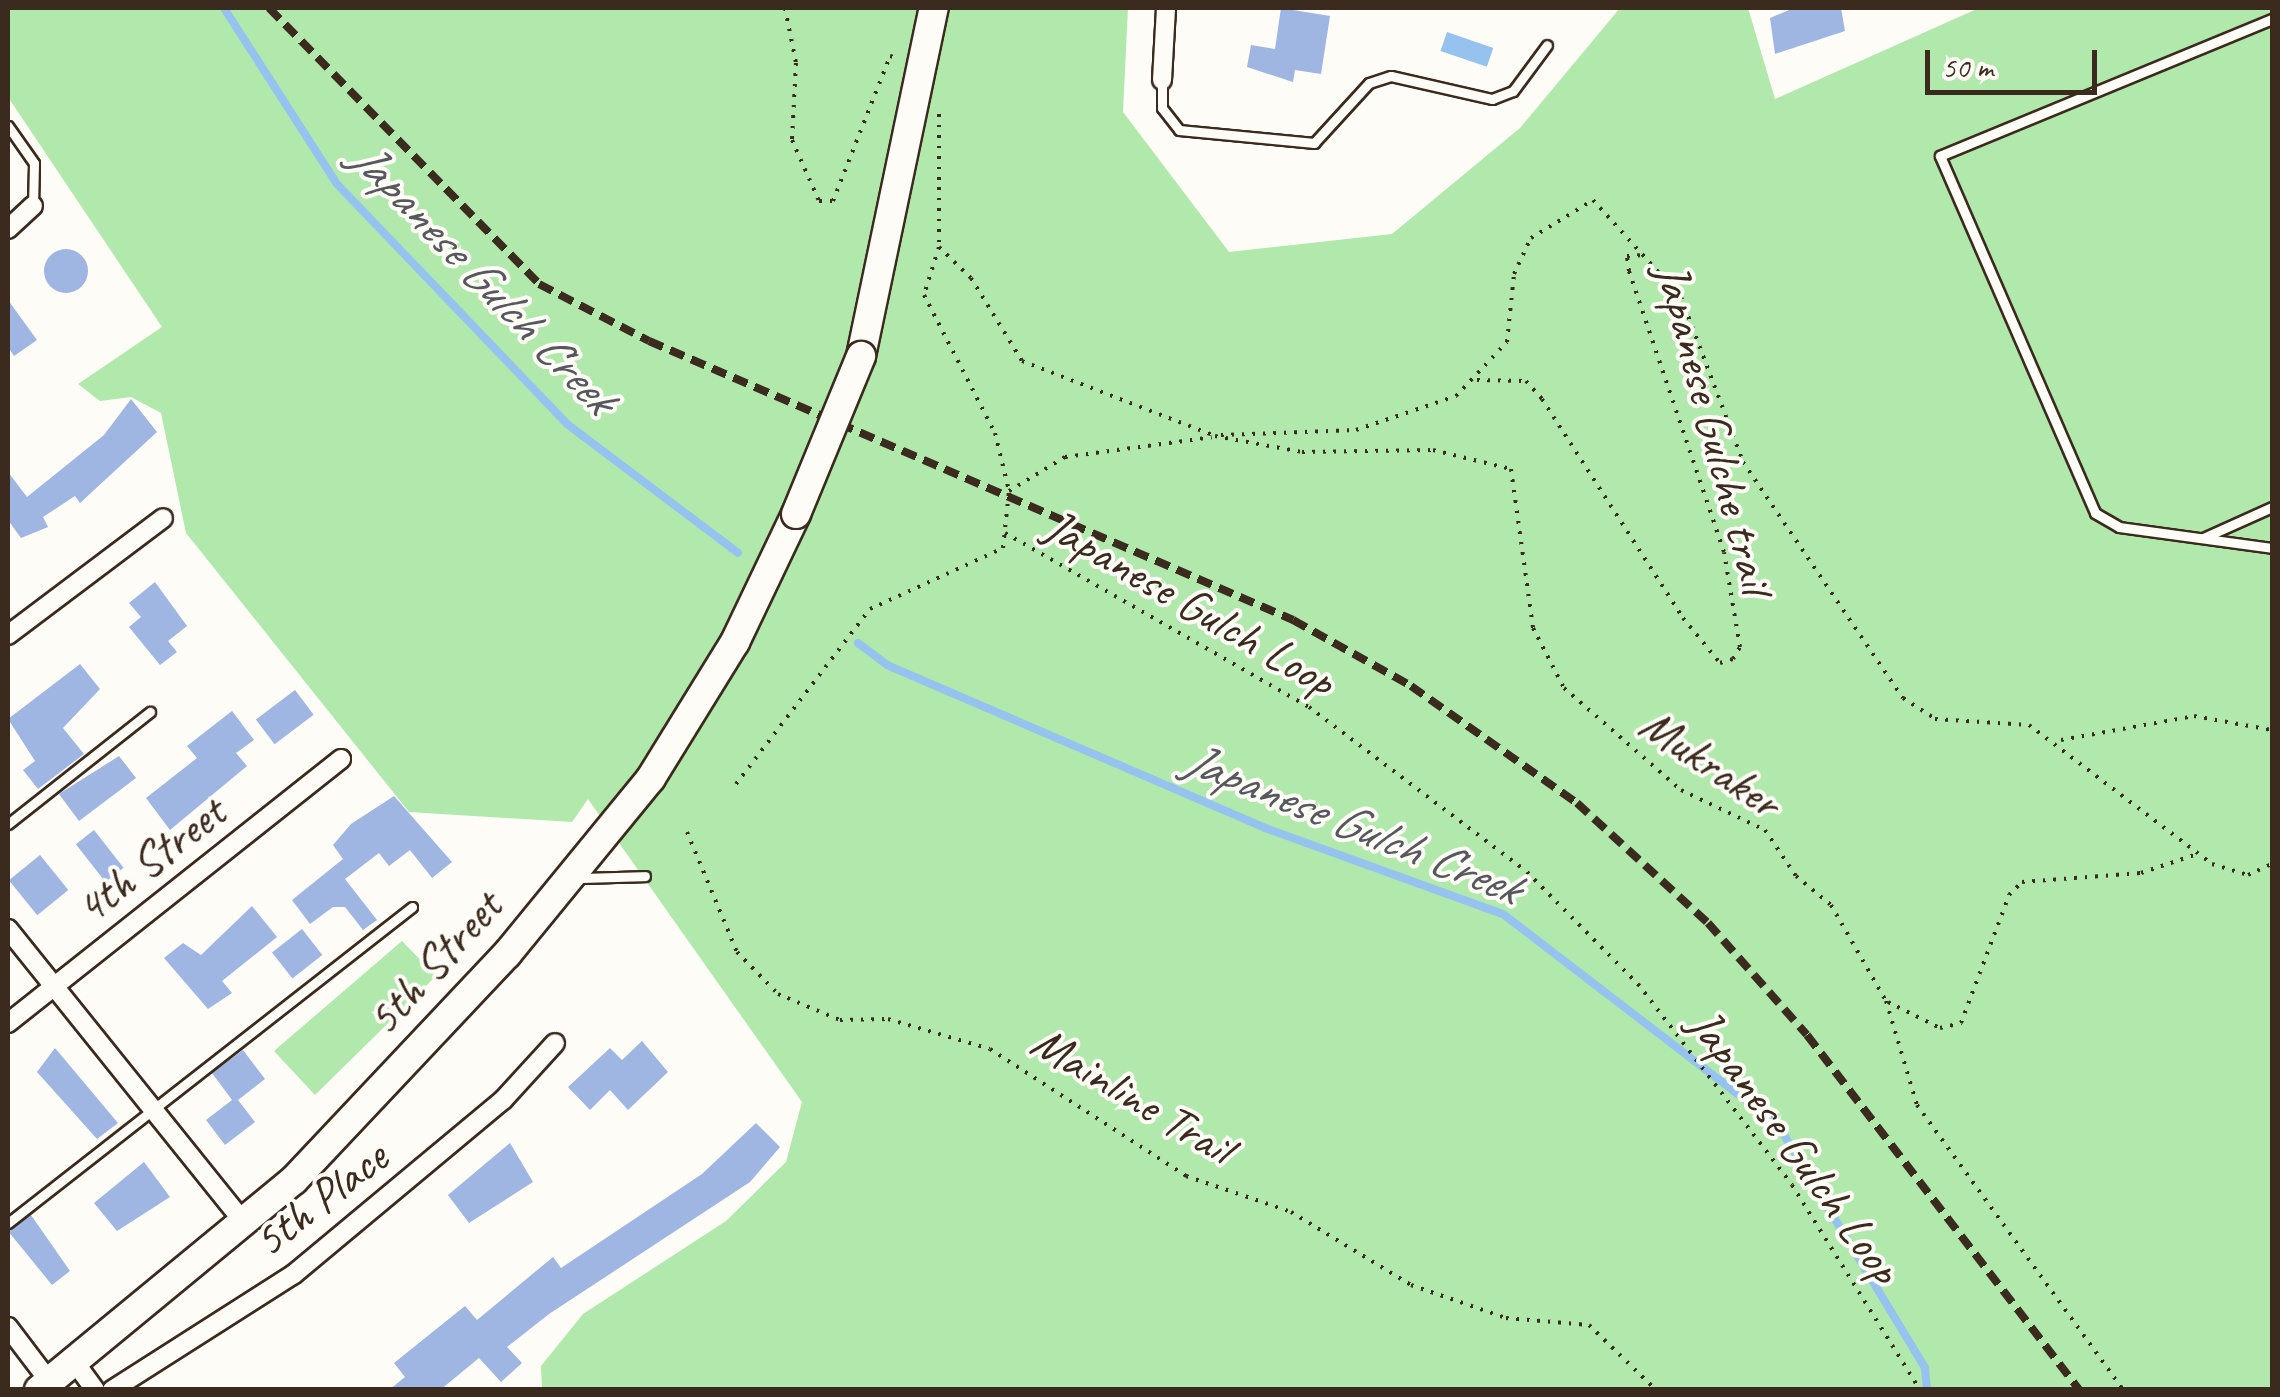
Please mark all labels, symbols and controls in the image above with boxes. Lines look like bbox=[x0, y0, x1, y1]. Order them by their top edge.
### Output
scale bar bbox=[1930, 30, 2102, 92]
text: 50 m bbox=[1942, 48, 1993, 86]
water label: Japanese Gulch Creek bbox=[338, 128, 628, 426]
street label: Japanese Gulche trail bbox=[1642, 256, 1786, 600]
street label: Japanese Gulch Loop bbox=[1035, 497, 1345, 709]
street label: Mukraker bbox=[1629, 695, 1791, 831]
water label: Japanese Gulch Creek bbox=[1176, 728, 1528, 918]
street label: 4th Street bbox=[63, 783, 237, 937]
street label: 5th Street bbox=[354, 879, 514, 1047]
street label: Japanese Gulch Loop bbox=[1676, 997, 1914, 1295]
street label: Mainline Trail bbox=[1021, 1012, 1243, 1178]
street label: 5th Place bbox=[241, 1129, 399, 1269]

